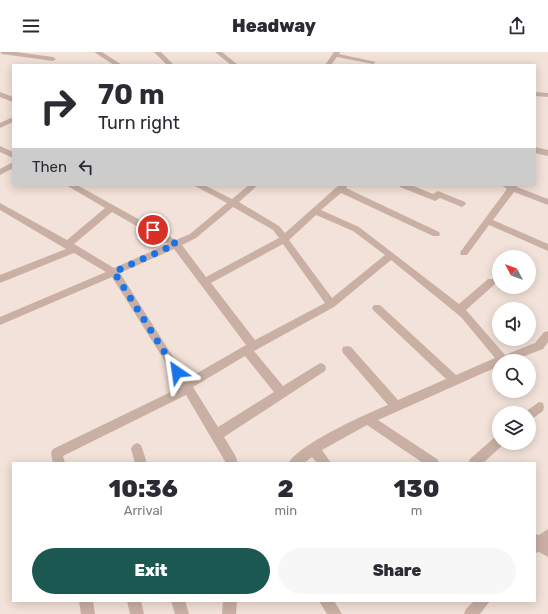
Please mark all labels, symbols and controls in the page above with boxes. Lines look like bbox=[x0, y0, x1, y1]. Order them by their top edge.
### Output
icon: menu bbox=[20, 15, 42, 37]
text: Headway bbox=[232, 15, 316, 37]
icon: share bbox=[506, 15, 528, 37]
text: 70 m bbox=[98, 78, 165, 111]
icon: right bbox=[32, 80, 84, 132]
text: Turn right bbox=[98, 112, 180, 134]
icon: left bbox=[75, 156, 97, 178]
text: Then bbox=[32, 158, 67, 176]
pin bbox=[136, 213, 170, 247]
icon: arrive bbox=[142, 219, 164, 241]
north arrow bbox=[492, 250, 536, 294]
map controls bbox=[492, 250, 536, 450]
button: sound bbox=[492, 302, 536, 346]
position arrow bbox=[156, 351, 198, 393]
button: search bbox=[492, 354, 536, 398]
button: layers bbox=[492, 406, 536, 450]
text: 10:36 bbox=[109, 475, 178, 503]
text: 2 bbox=[278, 475, 294, 503]
text: 130 bbox=[394, 475, 439, 503]
text: Arrival bbox=[124, 503, 163, 518]
text: min bbox=[274, 503, 297, 518]
text: m bbox=[411, 503, 422, 518]
button: Exit bbox=[32, 548, 270, 594]
button: Share bbox=[278, 548, 516, 594]

